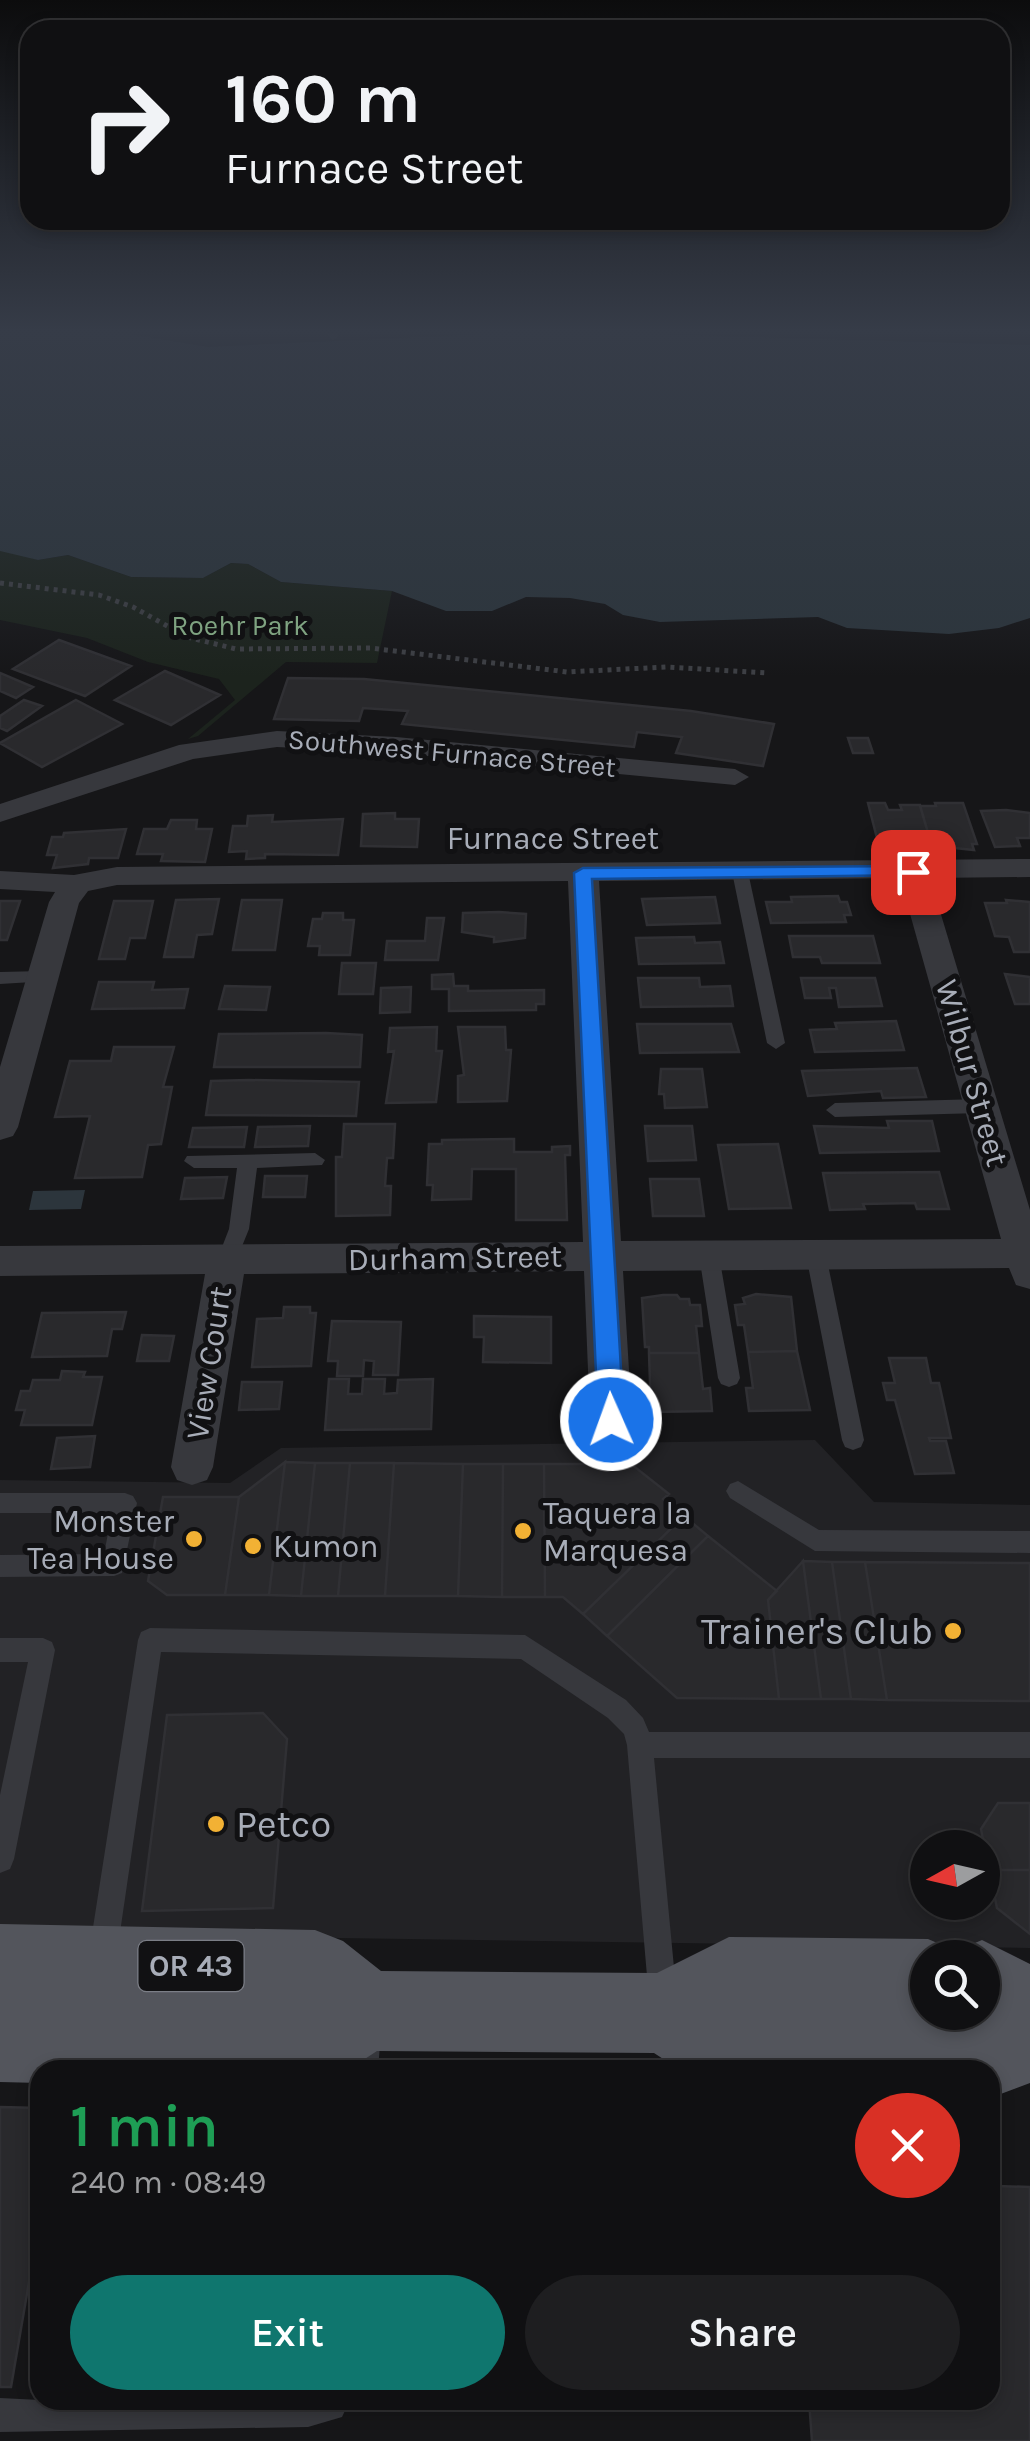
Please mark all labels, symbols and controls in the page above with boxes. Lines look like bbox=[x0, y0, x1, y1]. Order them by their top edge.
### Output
text: 160 m bbox=[225, 58, 421, 140]
icon: right bbox=[60, 60, 190, 190]
text: Furnace Street bbox=[225, 142, 524, 194]
park label: Roehr Park bbox=[171, 609, 309, 642]
street label: Southwest Furnace Street bbox=[287, 722, 617, 784]
street label: Furnace Street bbox=[447, 820, 659, 857]
pin bbox=[871, 830, 956, 915]
icon: arrive bbox=[886, 845, 941, 900]
street label: Wilbur Street bbox=[928, 975, 1016, 1171]
street label: Durham Street bbox=[348, 1238, 562, 1278]
street label: View Court bbox=[179, 1284, 239, 1442]
position arrow bbox=[559, 1368, 663, 1472]
place label: Taquera la Marquesa bbox=[543, 1495, 692, 1569]
place label: Monster Tea House bbox=[27, 1503, 174, 1577]
marker: Taquera la Marquesa bbox=[512, 1520, 534, 1542]
marker: Monster Tea House bbox=[183, 1528, 205, 1550]
place label: Kumon bbox=[273, 1528, 379, 1565]
marker: Kumon bbox=[242, 1535, 264, 1557]
place label: Trainer's Club bbox=[701, 1609, 933, 1654]
marker: Trainer's Club bbox=[942, 1620, 964, 1642]
place label: Petco bbox=[236, 1802, 331, 1847]
marker: Petco bbox=[205, 1813, 227, 1835]
north arrow bbox=[910, 1830, 1000, 1920]
map controls bbox=[910, 1830, 1000, 2030]
button: search bbox=[910, 1940, 1000, 2030]
road number: OR 43 bbox=[138, 1941, 244, 1991]
text: 1 min bbox=[70, 2091, 219, 2161]
button: close bbox=[855, 2093, 960, 2198]
text: 240 m · 08:49 bbox=[70, 2164, 266, 2201]
button: Exit bbox=[70, 2275, 505, 2390]
button: Share bbox=[525, 2275, 960, 2390]

